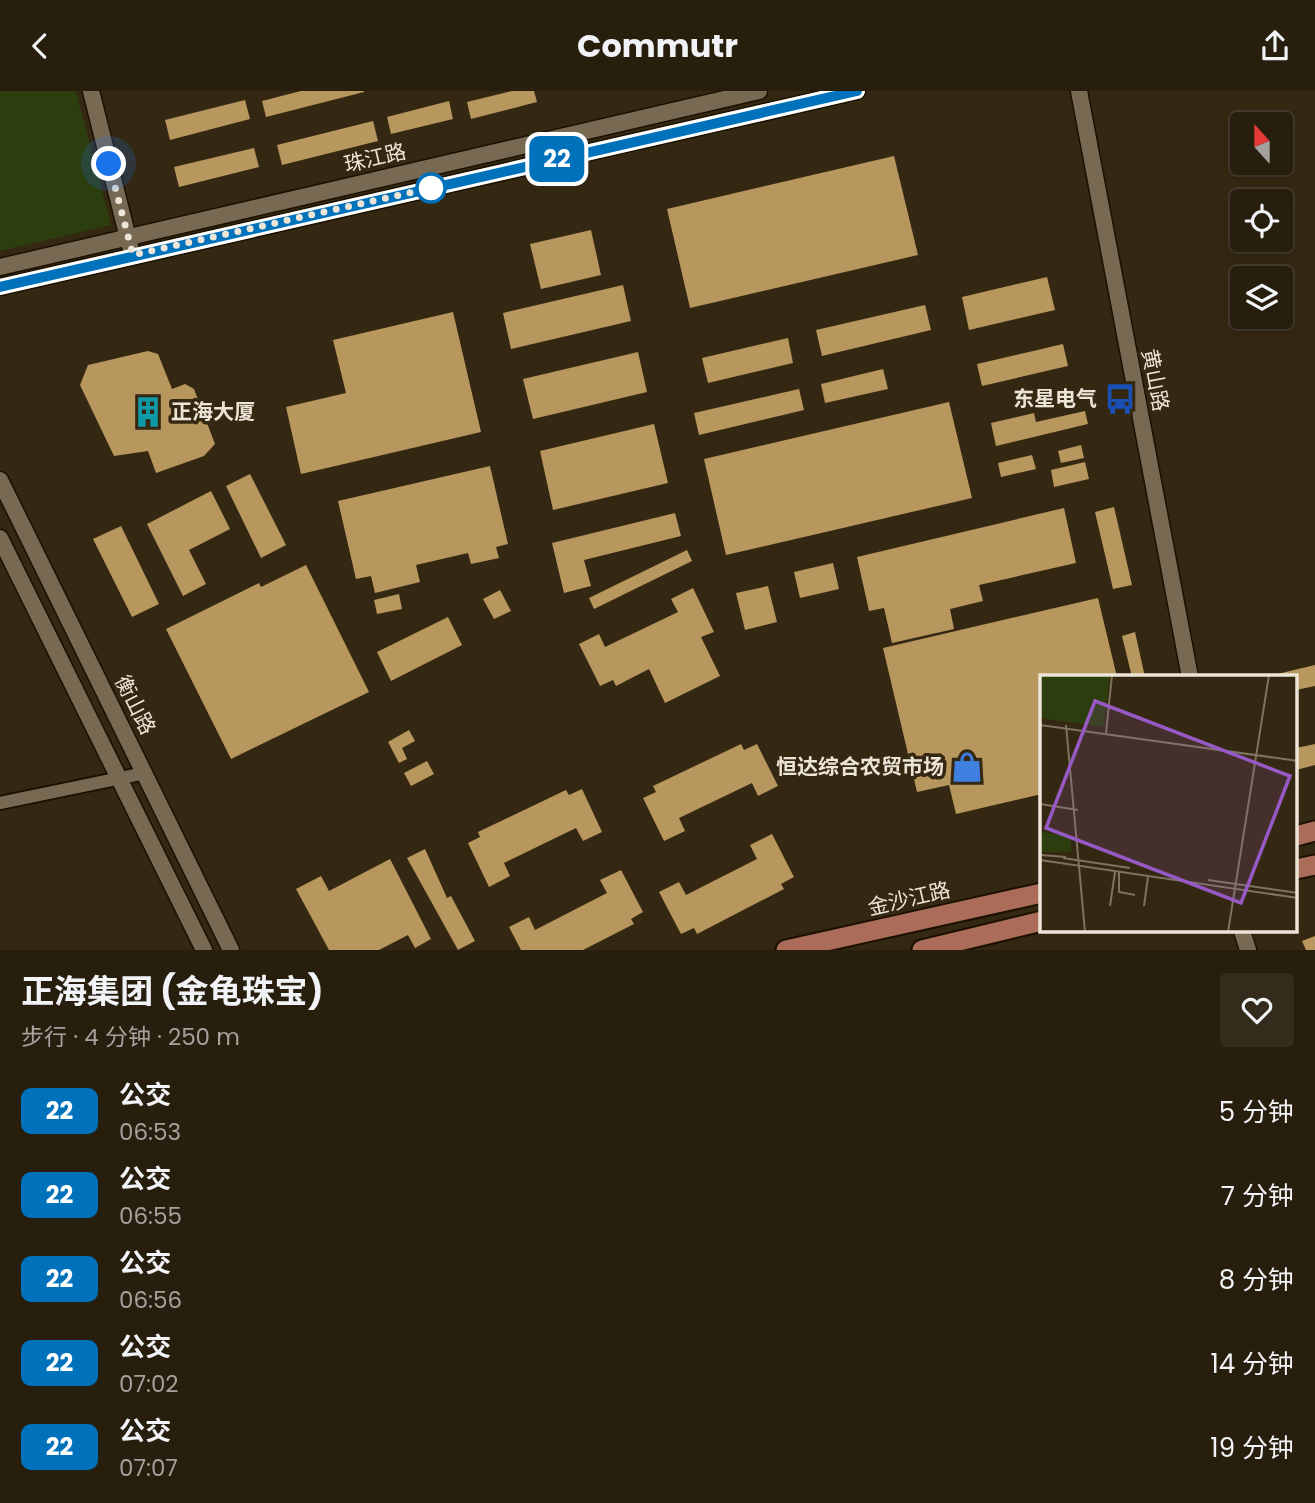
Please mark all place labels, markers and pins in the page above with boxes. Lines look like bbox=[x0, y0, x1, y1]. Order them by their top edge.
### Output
unlabelled marker bbox=[416, 173, 446, 203]
bus stop icon: 东星电气 bbox=[1103, 382, 1137, 416]
place label: 东星电气 bbox=[1013, 384, 1097, 413]
building icon: 正海大厦 bbox=[131, 395, 165, 429]
place label: 正海大厦 bbox=[171, 397, 255, 426]
shop icon: 恒达综合农贸市场 bbox=[950, 750, 984, 784]
place label: 恒达综合农贸市场 bbox=[776, 752, 944, 781]

